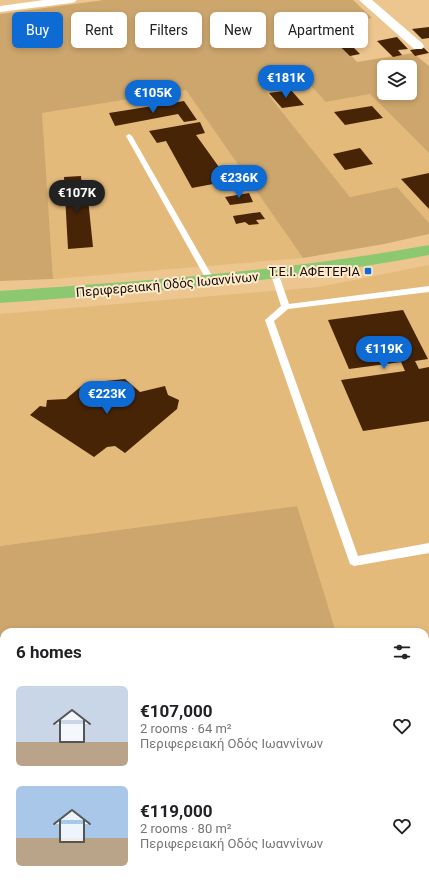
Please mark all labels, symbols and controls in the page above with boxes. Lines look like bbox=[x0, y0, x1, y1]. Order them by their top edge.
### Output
chip: Buy bbox=[12, 12, 63, 48]
chip: Rent bbox=[71, 12, 127, 48]
chip: Filters bbox=[135, 12, 202, 48]
chip: New bbox=[210, 12, 266, 48]
chip: Apartment bbox=[274, 12, 368, 48]
map controls bbox=[377, 60, 417, 100]
button: layers bbox=[377, 60, 417, 100]
pin: €181K bbox=[258, 65, 314, 99]
text: €181K bbox=[267, 70, 305, 85]
pin: €105K bbox=[125, 80, 181, 114]
text: €105K bbox=[134, 85, 172, 100]
pin: €236K bbox=[211, 165, 267, 199]
text: €236K bbox=[220, 170, 258, 185]
pin: €107K bbox=[49, 180, 105, 214]
text: €107K bbox=[58, 185, 96, 200]
place label: Τ.Ε.Ι. ΑΦΕΤΕΡΙΑ bbox=[269, 264, 361, 279]
marker: Τ.Ε.Ι. ΑΦΕΤΕΡΙΑ bbox=[363, 266, 373, 276]
street label: Περιφερειακή Οδός Ιωαννίνων bbox=[75, 269, 260, 300]
pin: €119K bbox=[356, 336, 412, 370]
text: €119K bbox=[365, 341, 403, 356]
pin: €223K bbox=[79, 381, 135, 415]
text: €223K bbox=[88, 386, 126, 401]
icon: filters bbox=[391, 641, 413, 663]
text: 6 homes bbox=[16, 642, 82, 662]
text: €107,000 bbox=[140, 701, 212, 721]
icon: home bbox=[48, 702, 96, 750]
icon: heart bbox=[391, 715, 413, 737]
text: 2 rooms · 64 m² bbox=[140, 721, 232, 736]
text: Περιφερειακή Οδός Ιωαννίνων bbox=[140, 736, 323, 751]
text: €119,000 bbox=[140, 801, 212, 821]
icon: home bbox=[48, 802, 96, 850]
icon: heart bbox=[391, 815, 413, 837]
text: 2 rooms · 80 m² bbox=[140, 821, 232, 836]
text: Περιφερειακή Οδός Ιωαννίνων bbox=[140, 836, 323, 851]

